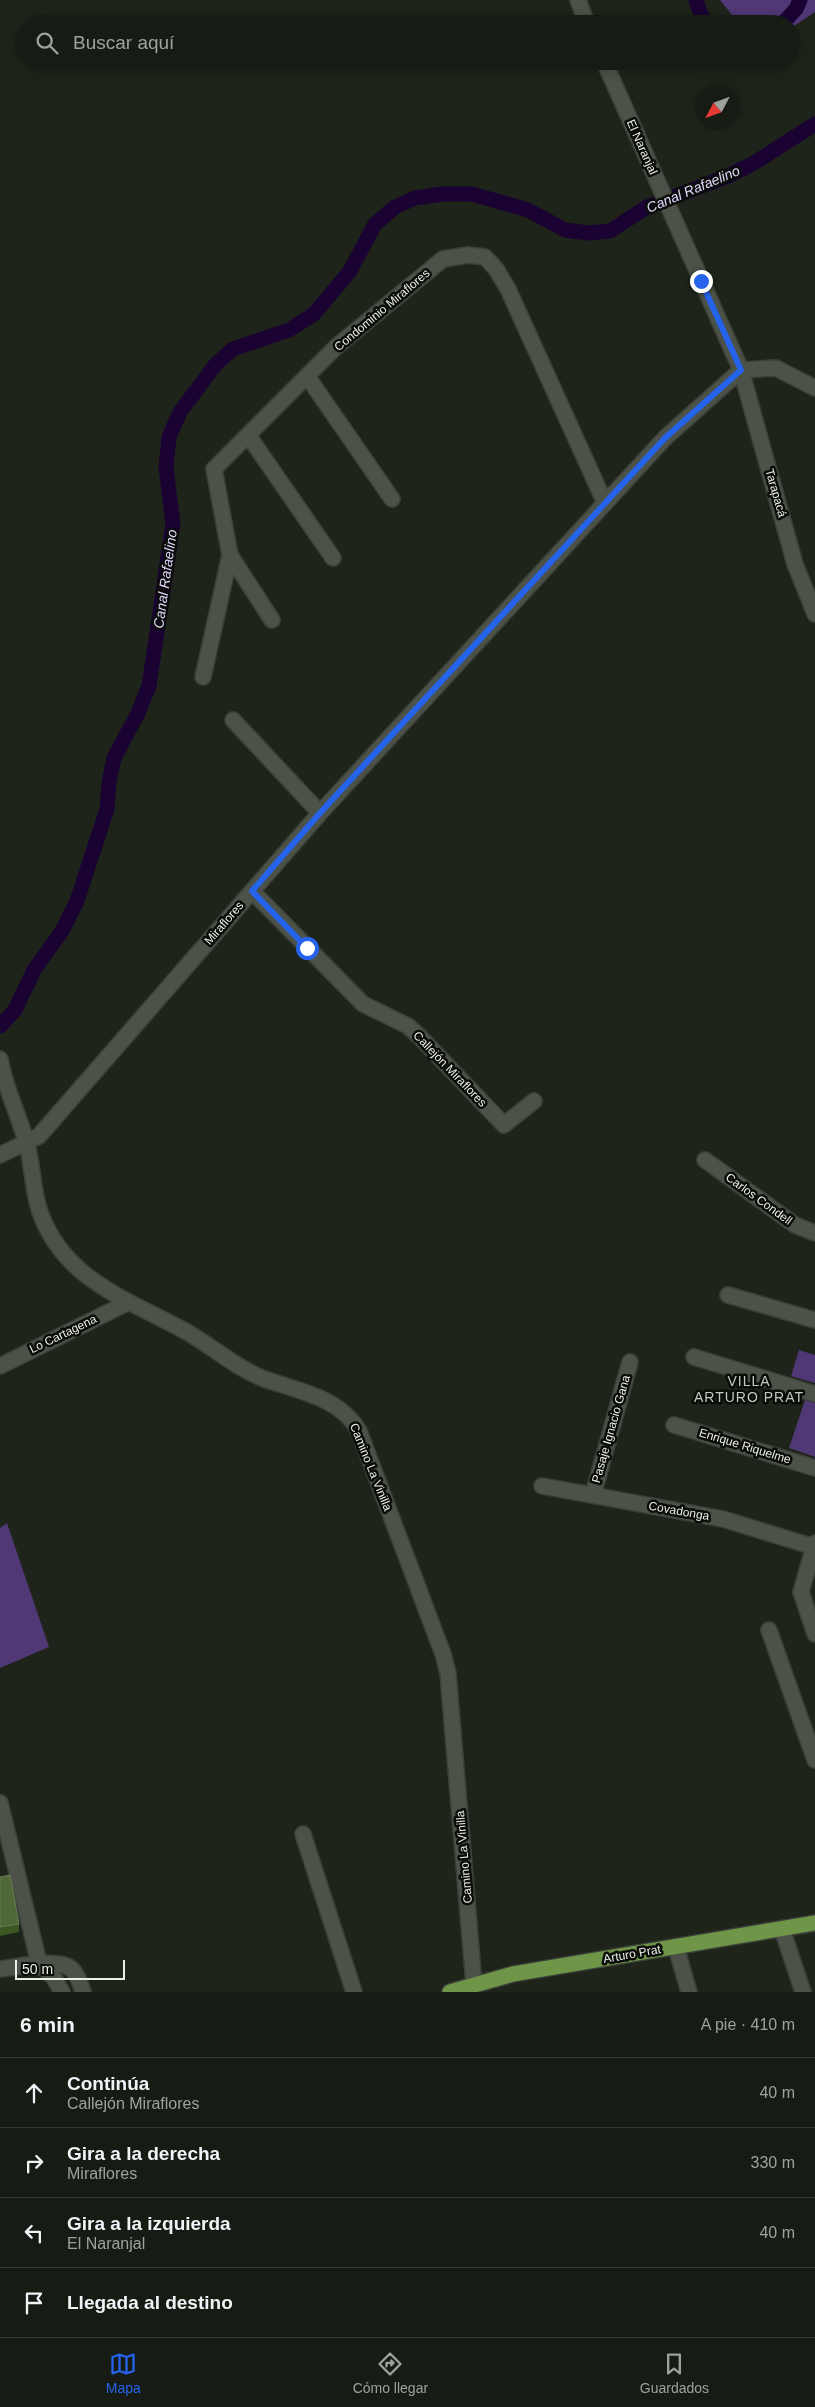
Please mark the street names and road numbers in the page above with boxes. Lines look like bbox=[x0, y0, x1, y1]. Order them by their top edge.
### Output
street label: El Naranjal bbox=[624, 117, 660, 177]
street label: Condominio Miraflores bbox=[332, 266, 432, 354]
street label: Tarapacá bbox=[762, 467, 790, 519]
street label: Miraflores bbox=[201, 899, 247, 947]
street label: Callejón Miraflores bbox=[410, 1028, 490, 1110]
street label: Carlos Condell bbox=[723, 1170, 795, 1228]
street label: Lo Cartagena bbox=[27, 1312, 99, 1356]
street label: Pasaje Ignacio Gana bbox=[589, 1373, 633, 1484]
street label: Camino La Vinilla bbox=[347, 1421, 395, 1513]
street label: Enrique Riquelme bbox=[697, 1425, 793, 1467]
street label: Covadonga bbox=[648, 1499, 711, 1523]
street label: Camino La Vinilla bbox=[453, 1810, 475, 1904]
street label: Arturo Prat bbox=[602, 1942, 662, 1966]

